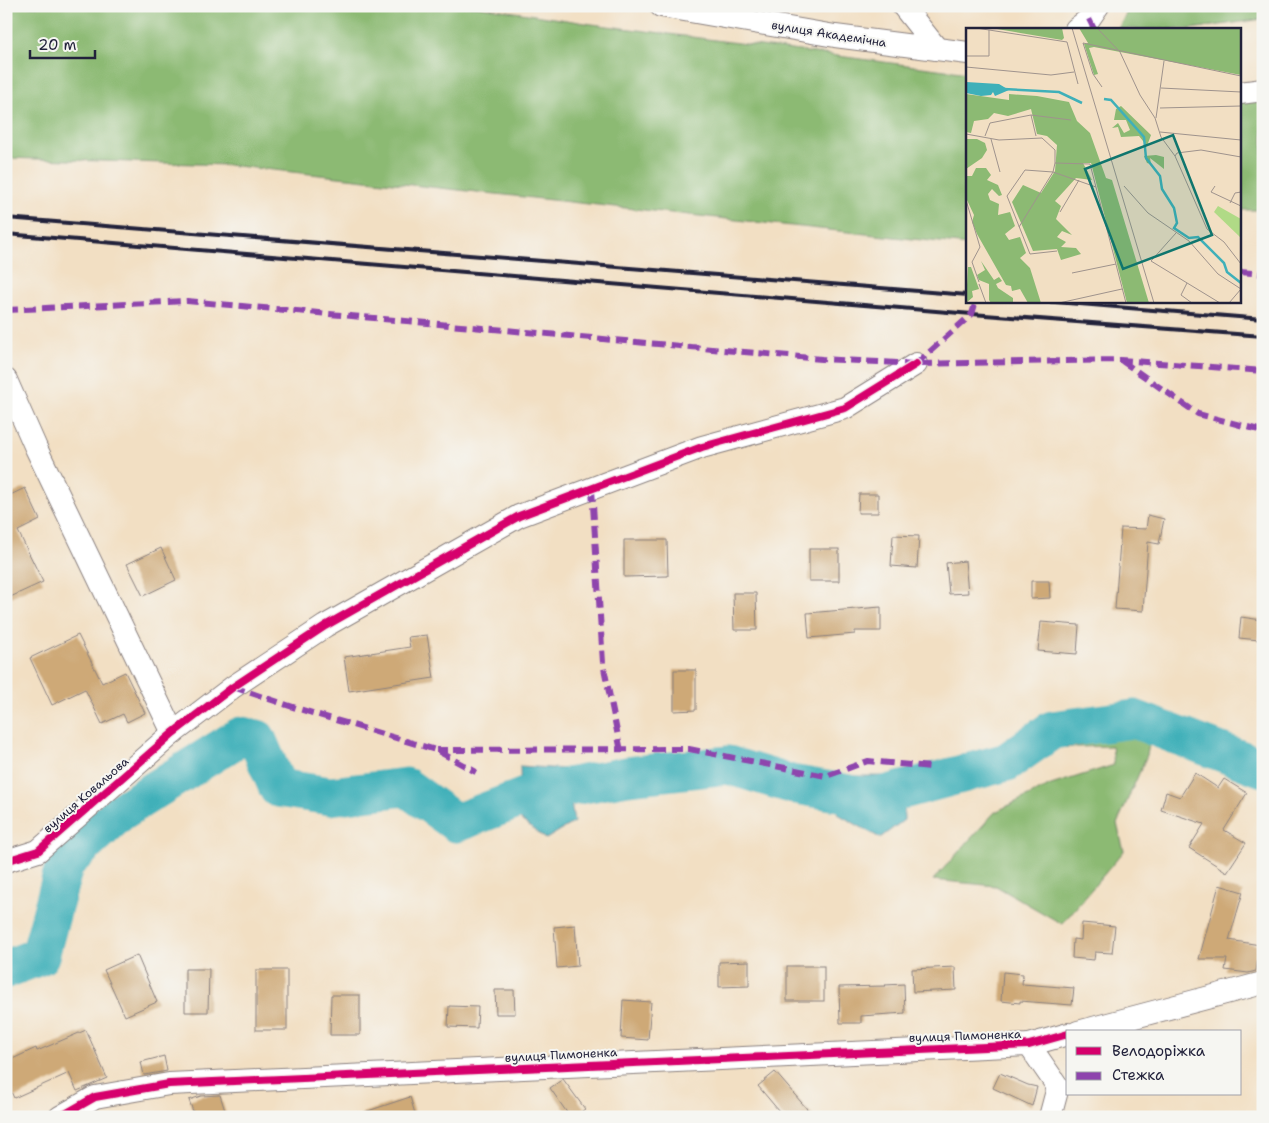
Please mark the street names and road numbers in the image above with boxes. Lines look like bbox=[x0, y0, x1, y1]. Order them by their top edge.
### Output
street label: вулиця Академічна bbox=[770, 17, 888, 51]
street label: вулиця Ковальова bbox=[40, 753, 132, 836]
street label: вулиця Пимоненка bbox=[908, 1026, 1022, 1046]
street label: вулиця Пимоненка bbox=[504, 1044, 618, 1066]

